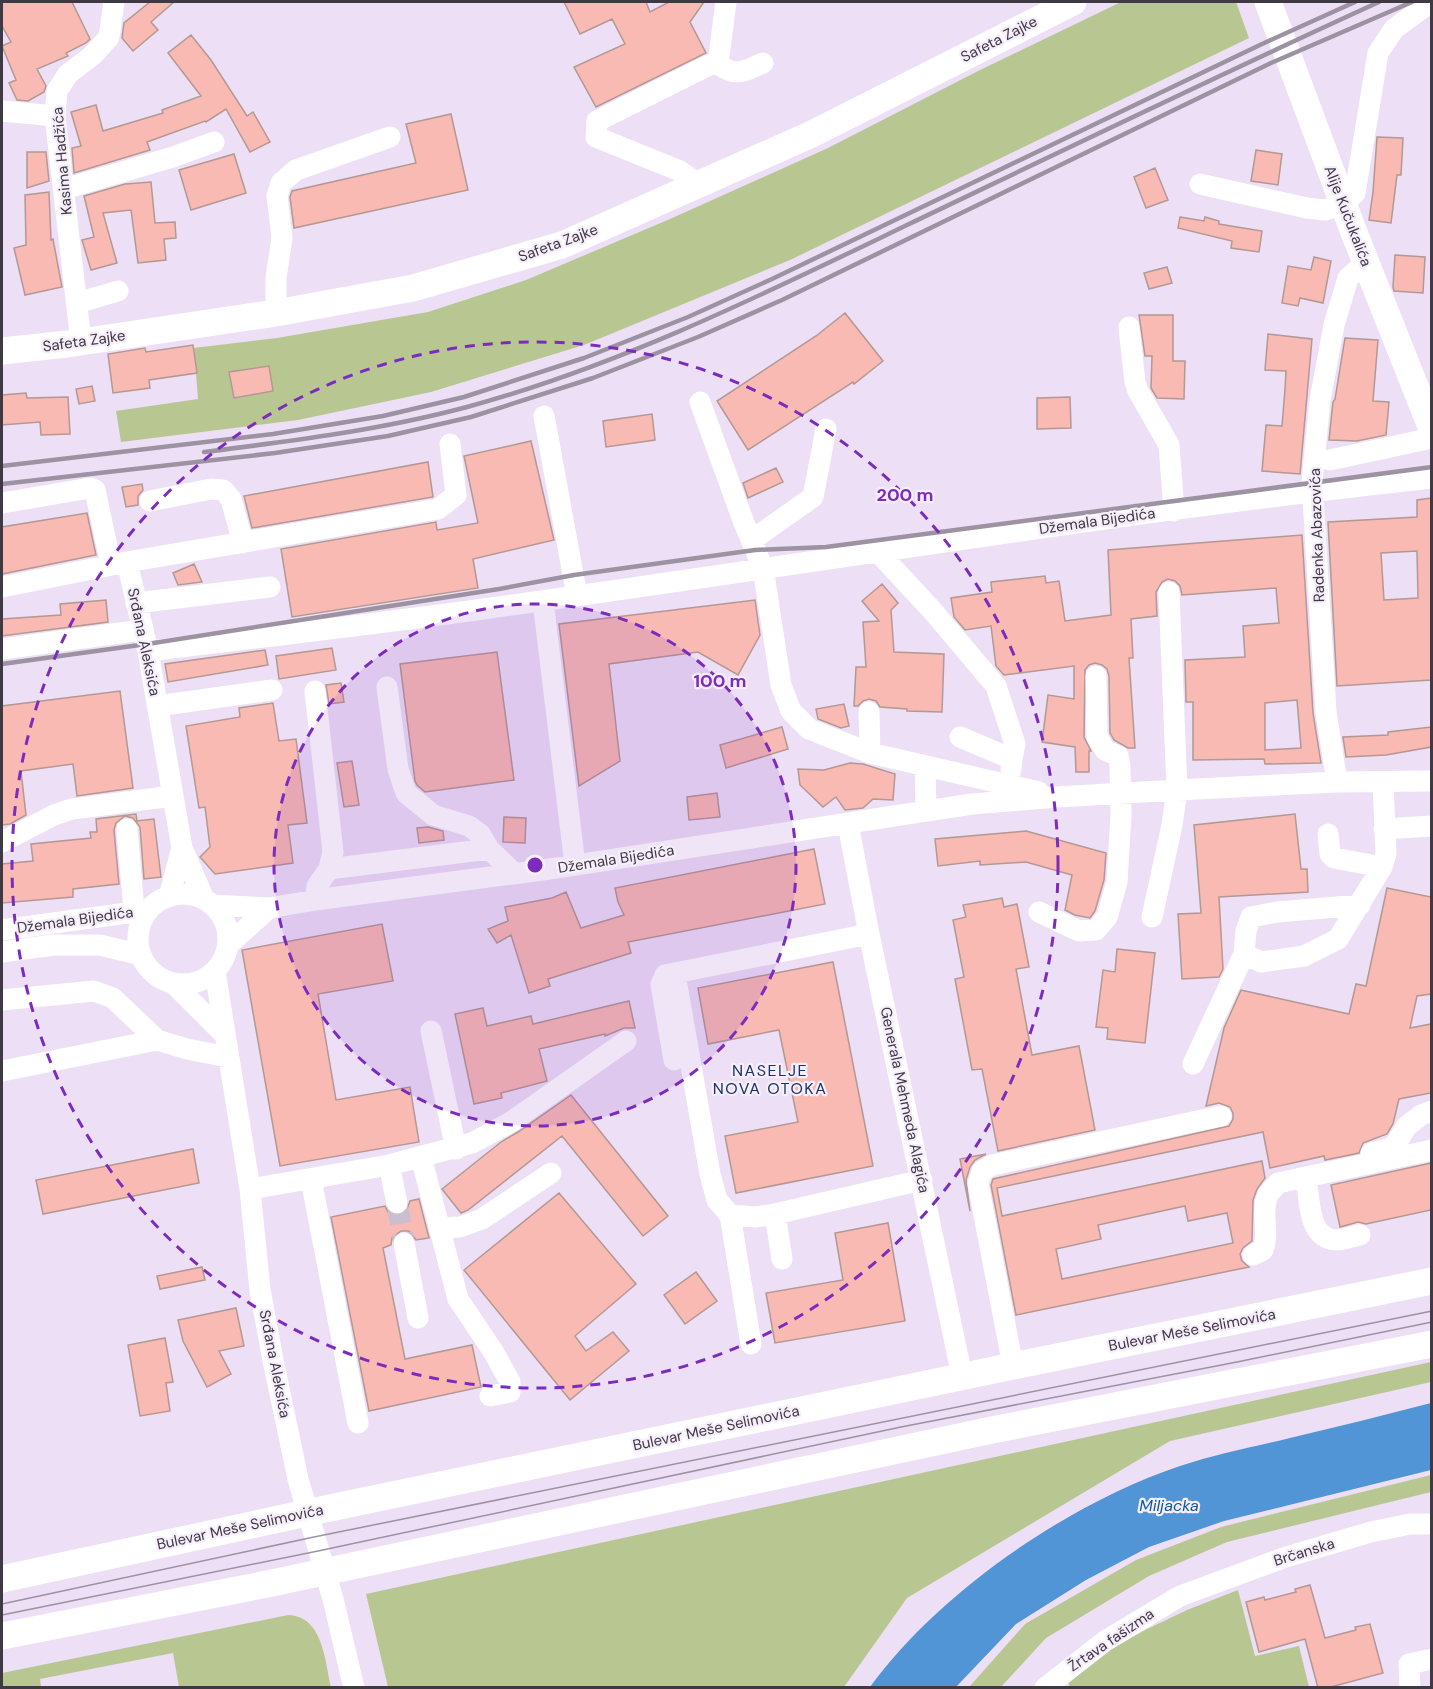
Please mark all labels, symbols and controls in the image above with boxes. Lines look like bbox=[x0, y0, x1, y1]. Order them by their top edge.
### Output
street label: Safeta Zajke bbox=[957, 11, 1041, 67]
street label: Kasima Hadžića bbox=[47, 106, 77, 216]
street label: Alije Kučukalića bbox=[1320, 163, 1376, 269]
street label: Safeta Zajke bbox=[515, 219, 601, 267]
street label: Safeta Zajke bbox=[41, 325, 127, 357]
street label: Radenka Abazovića bbox=[1305, 468, 1329, 602]
text: 200 m bbox=[877, 483, 933, 507]
street label: Džemala Bijedića bbox=[1038, 503, 1156, 539]
street label: Srđana Aleksića bbox=[123, 586, 165, 698]
text: 100 m bbox=[693, 669, 747, 693]
street label: Džemala Bijedića bbox=[557, 840, 675, 878]
centre of rings bbox=[525, 855, 545, 875]
street label: Džemala Bijedića bbox=[16, 902, 134, 938]
street label: Generala Mehmeda Alagića bbox=[876, 1005, 934, 1195]
district label: NASELJE NOVA OTOKA bbox=[713, 1060, 827, 1099]
street label: Bulevar Meše Selimovića bbox=[1107, 1304, 1277, 1356]
street label: Srđana Aleksića bbox=[255, 1308, 295, 1420]
street label: Bulevar Meše Selimovića bbox=[631, 1401, 801, 1455]
water label: Miljacka bbox=[1139, 1495, 1199, 1516]
street label: Bulevar Meše Selimovića bbox=[155, 1500, 325, 1554]
street label: Brčanska bbox=[1271, 1533, 1337, 1571]
street label: Žrtava fašizma bbox=[1064, 1604, 1158, 1676]

